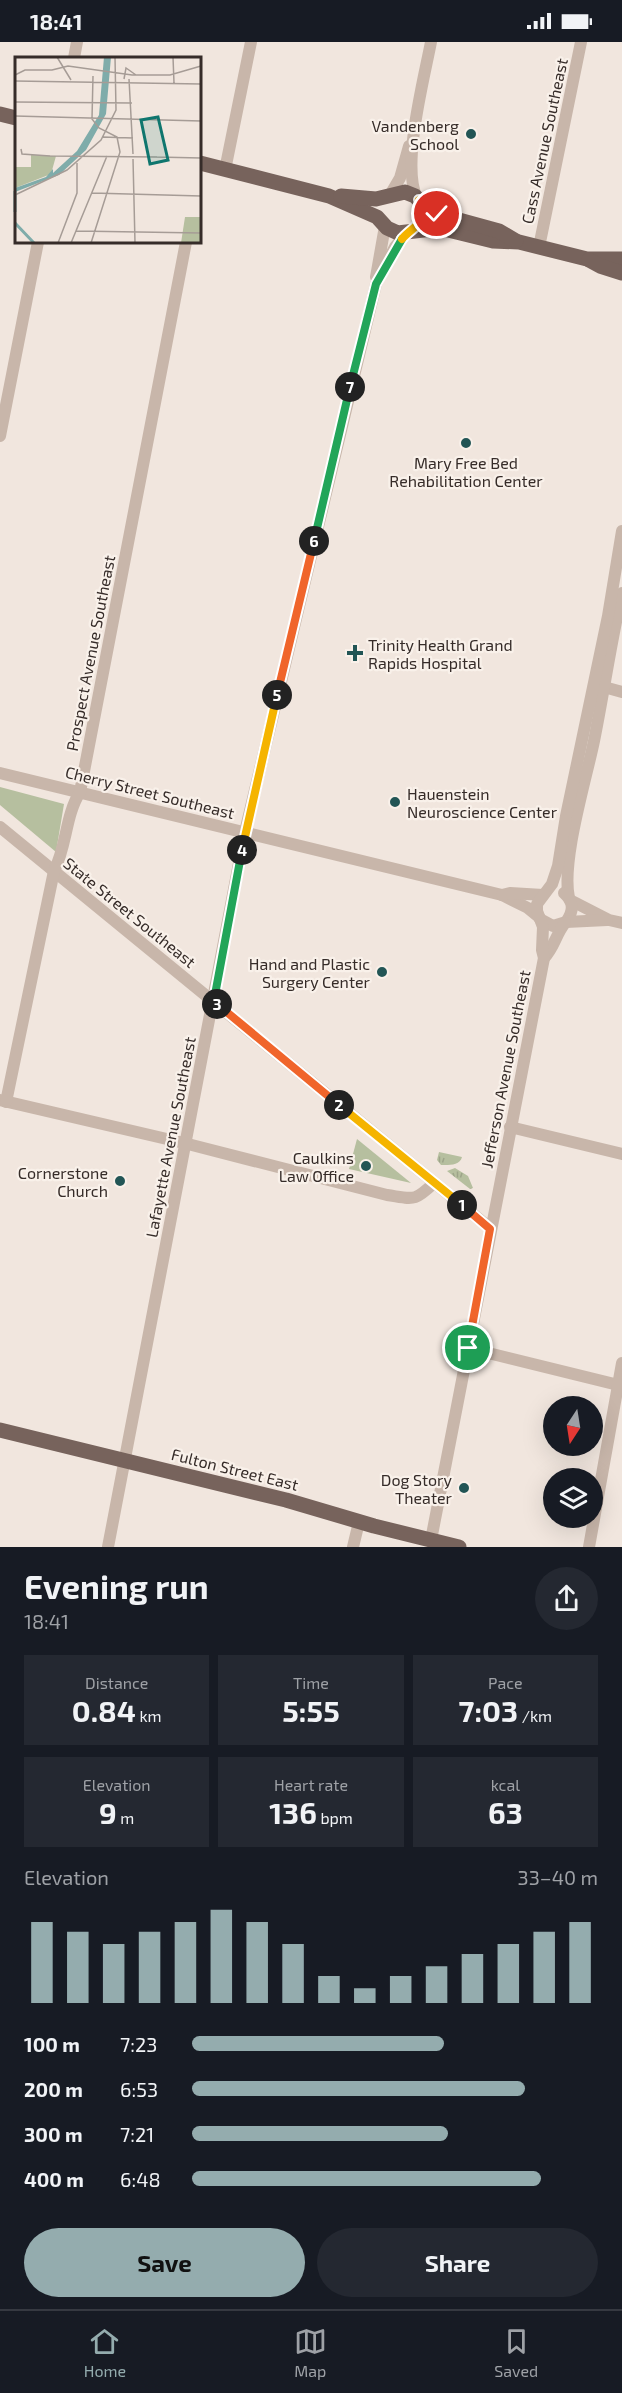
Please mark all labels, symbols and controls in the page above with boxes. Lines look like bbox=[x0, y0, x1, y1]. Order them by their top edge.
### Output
text: 18:41 bbox=[30, 8, 82, 34]
inset map bbox=[15, 57, 201, 243]
street label: Cass Avenue Southeast bbox=[517, 57, 571, 225]
place label: Vandenberg School bbox=[372, 116, 459, 153]
marker: Vandenberg School bbox=[464, 127, 478, 141]
pin bbox=[411, 188, 462, 239]
icon: check bbox=[420, 197, 453, 230]
pin: 7 bbox=[335, 372, 365, 402]
text: 7 bbox=[346, 377, 354, 396]
marker: Mary Free Bed Rehabilitation Center bbox=[459, 436, 473, 450]
place label: Mary Free Bed Rehabilitation Center bbox=[389, 453, 543, 490]
pin: 6 bbox=[299, 526, 329, 556]
text: 6 bbox=[309, 531, 319, 550]
street label: Prospect Avenue Southeast bbox=[62, 553, 118, 753]
place label: Trinity Health Grand Rapids Hospital bbox=[368, 635, 513, 672]
marker: Trinity Health Grand Rapids Hospital bbox=[346, 644, 364, 662]
pin: 5 bbox=[262, 680, 292, 710]
text: 5 bbox=[273, 685, 281, 704]
street label: Cherry Street Southeast bbox=[63, 762, 237, 822]
place label: Hauenstein Neuroscience Center bbox=[407, 784, 558, 821]
marker: Hauenstein Neuroscience Center bbox=[388, 795, 402, 809]
pin: 4 bbox=[227, 835, 257, 865]
text: 4 bbox=[237, 840, 247, 859]
street label: State Street Southeast bbox=[60, 853, 200, 971]
place label: Hand and Plastic Surgery Center bbox=[249, 954, 371, 991]
marker: Hand and Plastic Surgery Center bbox=[375, 965, 389, 979]
street label: Jefferson Avenue Southeast bbox=[476, 968, 534, 1170]
pin: 3 bbox=[202, 989, 232, 1019]
text: 3 bbox=[212, 994, 222, 1013]
street label: Lafayette Avenue Southeast bbox=[141, 1035, 199, 1239]
pin: 2 bbox=[324, 1090, 354, 1120]
text: 2 bbox=[334, 1095, 344, 1114]
place label: Caulkins Law Office bbox=[279, 1148, 354, 1185]
marker: Caulkins Law Office bbox=[359, 1159, 373, 1173]
place label: Cornerstone Church bbox=[18, 1163, 108, 1200]
marker: Cornerstone Church bbox=[113, 1174, 127, 1188]
pin: 1 bbox=[447, 1190, 477, 1220]
text: 1 bbox=[459, 1195, 465, 1214]
pin bbox=[442, 1322, 493, 1373]
icon: arrive bbox=[451, 1331, 484, 1364]
north arrow bbox=[543, 1396, 603, 1456]
map controls bbox=[543, 1396, 603, 1528]
street label: Fulton Street East bbox=[170, 1444, 300, 1494]
button: layers bbox=[543, 1468, 603, 1528]
place label: Dog Story Theater bbox=[381, 1470, 453, 1507]
marker: Dog Story Theater bbox=[457, 1481, 471, 1495]
text: Evening run bbox=[24, 1566, 209, 1606]
button: share bbox=[535, 1567, 598, 1630]
text: 18:41 bbox=[24, 1609, 69, 1633]
text: Distance bbox=[85, 1673, 148, 1692]
text: Time bbox=[293, 1673, 329, 1692]
text: Pace bbox=[488, 1673, 523, 1692]
text: 0.84 bbox=[72, 1692, 136, 1728]
text: 5:55 bbox=[282, 1692, 340, 1728]
text: 7:03 bbox=[459, 1692, 518, 1728]
text: km bbox=[136, 1706, 162, 1725]
text: /km bbox=[518, 1706, 552, 1725]
text: Elevation bbox=[83, 1775, 151, 1794]
text: Heart rate bbox=[274, 1775, 348, 1794]
text: kcal bbox=[491, 1775, 520, 1794]
text: 9 bbox=[99, 1794, 117, 1830]
text: 136 bbox=[269, 1794, 317, 1830]
text: 63 bbox=[488, 1794, 523, 1830]
text: m bbox=[117, 1808, 134, 1827]
text: bpm bbox=[317, 1808, 353, 1827]
text: Elevation bbox=[24, 1865, 109, 1889]
text: 33–40 m bbox=[518, 1865, 598, 1889]
text: 100 m bbox=[24, 2032, 80, 2056]
text: 7:23 bbox=[120, 2032, 157, 2056]
text: 200 m bbox=[24, 2077, 83, 2101]
text: 6:53 bbox=[120, 2077, 158, 2101]
text: 300 m bbox=[24, 2122, 83, 2146]
text: 7:21 bbox=[120, 2122, 154, 2146]
text: 400 m bbox=[24, 2167, 84, 2191]
text: 6:48 bbox=[120, 2167, 161, 2191]
button: Save bbox=[24, 2228, 305, 2297]
button: Share bbox=[317, 2228, 598, 2297]
tab: Home bbox=[84, 2325, 126, 2380]
tab: Map bbox=[294, 2325, 327, 2380]
tab: Saved bbox=[494, 2325, 538, 2380]

